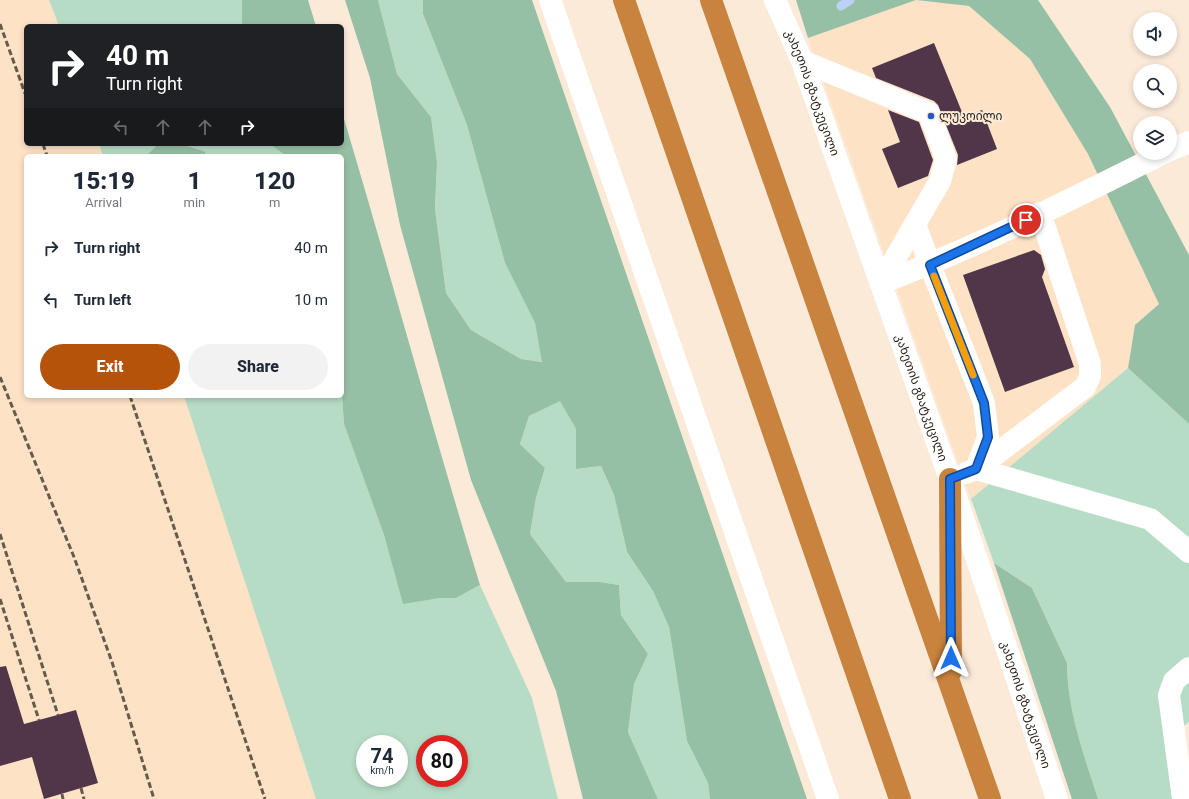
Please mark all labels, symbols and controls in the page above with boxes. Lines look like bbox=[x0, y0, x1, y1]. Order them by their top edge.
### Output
map controls bbox=[1133, 12, 1177, 160]
button: sound bbox=[1133, 12, 1177, 56]
street label: კახეთის გზატკეცილი bbox=[782, 27, 842, 158]
text: 40 m bbox=[106, 39, 169, 72]
icon: right bbox=[40, 40, 92, 92]
button: search bbox=[1133, 64, 1177, 108]
text: Turn right bbox=[106, 73, 183, 94]
place label: ლუკოილი bbox=[939, 109, 1003, 124]
marker: ლუკოილი bbox=[926, 111, 936, 121]
icon: left bbox=[110, 116, 132, 138]
icon: ahead bbox=[152, 116, 174, 138]
icon: ahead bbox=[194, 116, 216, 138]
icon: right bbox=[236, 116, 258, 138]
button: layers bbox=[1133, 116, 1177, 160]
text: 15:19 bbox=[73, 167, 135, 195]
text: 1 bbox=[187, 167, 201, 195]
text: 120 bbox=[254, 167, 295, 195]
text: Arrival bbox=[85, 195, 122, 210]
text: min bbox=[184, 195, 205, 210]
text: m bbox=[269, 195, 280, 210]
pin bbox=[1009, 203, 1043, 237]
icon: arrive bbox=[1015, 209, 1037, 231]
icon: right bbox=[40, 237, 62, 259]
text: Turn right bbox=[74, 239, 140, 257]
text: 40 m bbox=[294, 239, 328, 257]
icon: left bbox=[40, 289, 62, 311]
text: Turn left bbox=[74, 291, 131, 309]
text: 10 m bbox=[294, 291, 328, 309]
street label: კახეთის გზატკეცილი bbox=[892, 332, 950, 463]
button: Exit bbox=[40, 344, 180, 390]
button: Share bbox=[188, 344, 328, 390]
position arrow bbox=[930, 637, 972, 679]
street label: კახეთის გზატკეცილი bbox=[998, 639, 1053, 770]
speed limit sign: 80 bbox=[416, 735, 468, 787]
text: 74 bbox=[371, 744, 393, 768]
text: km/h bbox=[370, 765, 394, 776]

